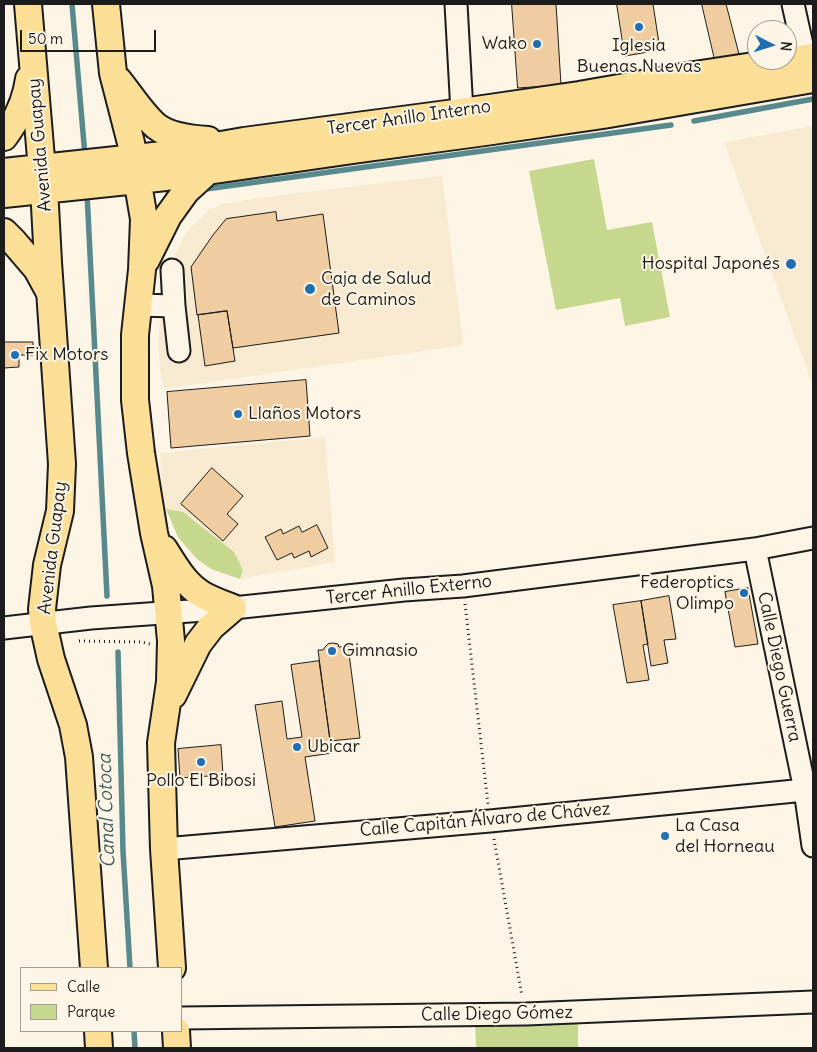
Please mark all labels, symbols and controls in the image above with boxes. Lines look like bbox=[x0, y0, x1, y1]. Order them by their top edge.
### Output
scale bar bbox=[22, 20, 159, 52]
north arrow bbox=[747, 20, 797, 70]
marker: Iglesia Buenas Nuevas bbox=[633, 21, 645, 33]
text: 50 m bbox=[28, 29, 63, 48]
place label: Wako bbox=[482, 33, 527, 55]
place label: Iglesia Buenas Nuevas bbox=[577, 35, 701, 78]
marker: Wako bbox=[531, 38, 543, 50]
text: N bbox=[777, 41, 795, 52]
street label: Avenida Guapay bbox=[23, 77, 57, 213]
street label: Tercer Anillo Interno bbox=[326, 96, 492, 140]
place label: Hospital Japonés bbox=[642, 253, 780, 275]
marker: Hospital Japonés bbox=[784, 257, 798, 271]
place label: Caja de Salud de Caminos bbox=[321, 268, 431, 310]
marker: Caja de Salud de Caminos bbox=[303, 282, 317, 296]
place label: Fix Motors bbox=[25, 344, 109, 366]
marker: Fix Motors bbox=[9, 349, 21, 361]
place label: Llaños Motors bbox=[248, 403, 361, 425]
marker: Llaños Motors bbox=[232, 408, 244, 420]
street label: Avenida Guapay bbox=[34, 480, 72, 616]
street label: Tercer Anillo Externo bbox=[325, 571, 493, 609]
place label: Federoptics Olimpo bbox=[640, 572, 734, 614]
marker: Federoptics Olimpo bbox=[738, 587, 750, 599]
street label: Calle Diego Guerra bbox=[753, 590, 805, 744]
place label: Gimnasio bbox=[342, 640, 418, 662]
marker: Gimnasio bbox=[326, 645, 338, 657]
place label: Ubicar bbox=[307, 736, 360, 758]
marker: Ubicar bbox=[291, 741, 303, 753]
water label: Canal Cotoca bbox=[94, 754, 120, 868]
marker: Pollo El Bibosi bbox=[195, 756, 207, 768]
place label: Pollo El Bibosi bbox=[146, 770, 256, 792]
street label: Calle Capitán Álvaro de Chávez bbox=[359, 798, 611, 842]
place label: La Casa del Horneau bbox=[675, 815, 775, 858]
marker: La Casa del Horneau bbox=[659, 830, 671, 842]
legend bbox=[20, 967, 182, 1032]
text: Calle bbox=[67, 977, 100, 996]
text: Parque bbox=[67, 1002, 115, 1021]
street label: Calle Diego Gómez bbox=[421, 1002, 573, 1026]

